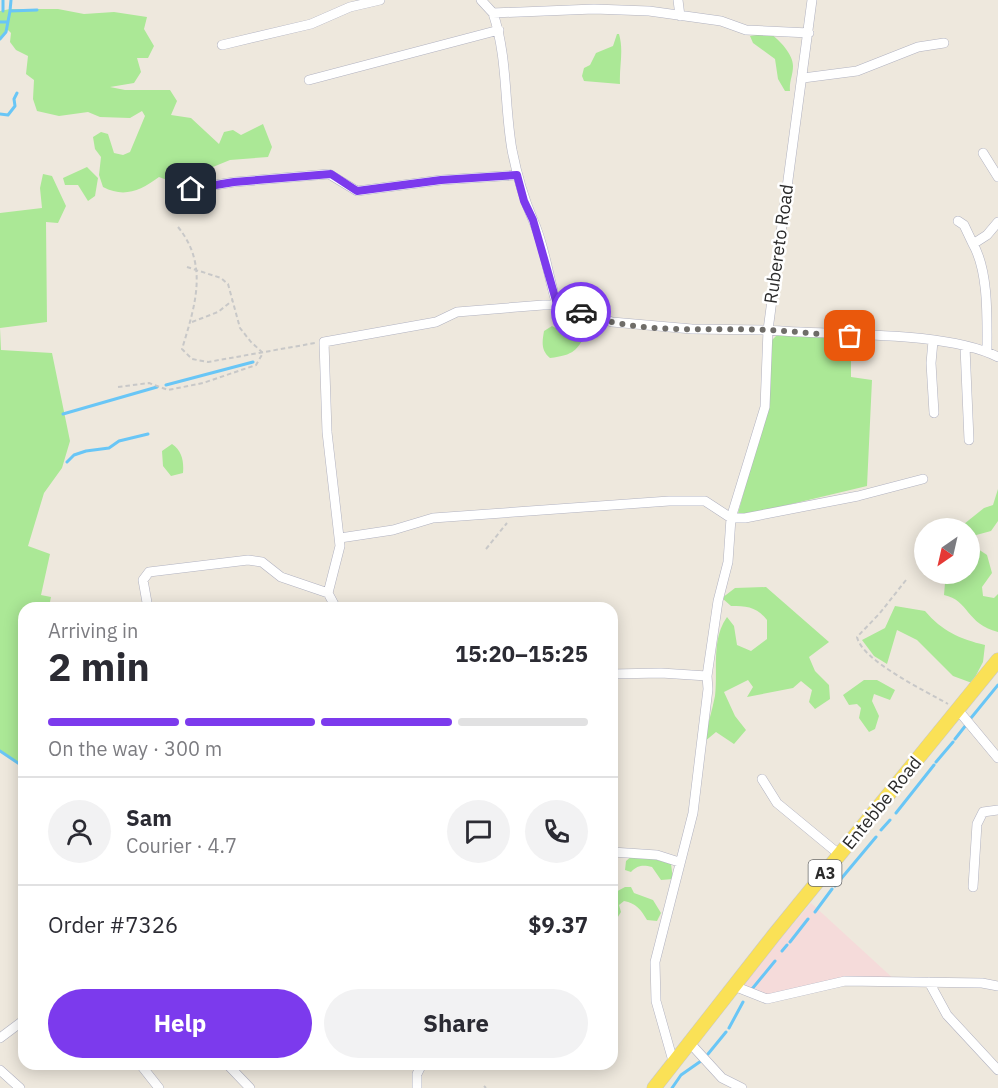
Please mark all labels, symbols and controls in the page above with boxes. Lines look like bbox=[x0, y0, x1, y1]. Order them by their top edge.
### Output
pin bbox=[165, 163, 216, 214]
icon: home bbox=[174, 172, 207, 205]
street label: Rubereto Road bbox=[759, 183, 798, 305]
courier bbox=[551, 282, 611, 342]
icon: car bbox=[565, 296, 598, 329]
pin bbox=[824, 310, 875, 361]
icon: bag bbox=[833, 319, 866, 352]
north arrow bbox=[914, 518, 980, 584]
map controls bbox=[914, 518, 980, 584]
text: Arriving in bbox=[48, 617, 138, 644]
text: 15:20–15:25 bbox=[455, 639, 588, 668]
text: 2 min bbox=[48, 641, 150, 692]
text: On the way · 300 m bbox=[48, 735, 222, 762]
street label: Entebbe Road bbox=[837, 751, 926, 854]
button: person bbox=[48, 800, 111, 863]
button: chat bbox=[447, 800, 510, 863]
button: phone bbox=[525, 800, 588, 863]
text: Sam bbox=[126, 803, 172, 832]
text: Courier · 4.7 bbox=[126, 832, 237, 859]
road number: A3 bbox=[808, 860, 842, 886]
text: Order #7326 bbox=[48, 910, 178, 939]
text: $9.37 bbox=[528, 910, 588, 939]
button: Help bbox=[48, 989, 312, 1058]
button: Share bbox=[324, 989, 588, 1058]

